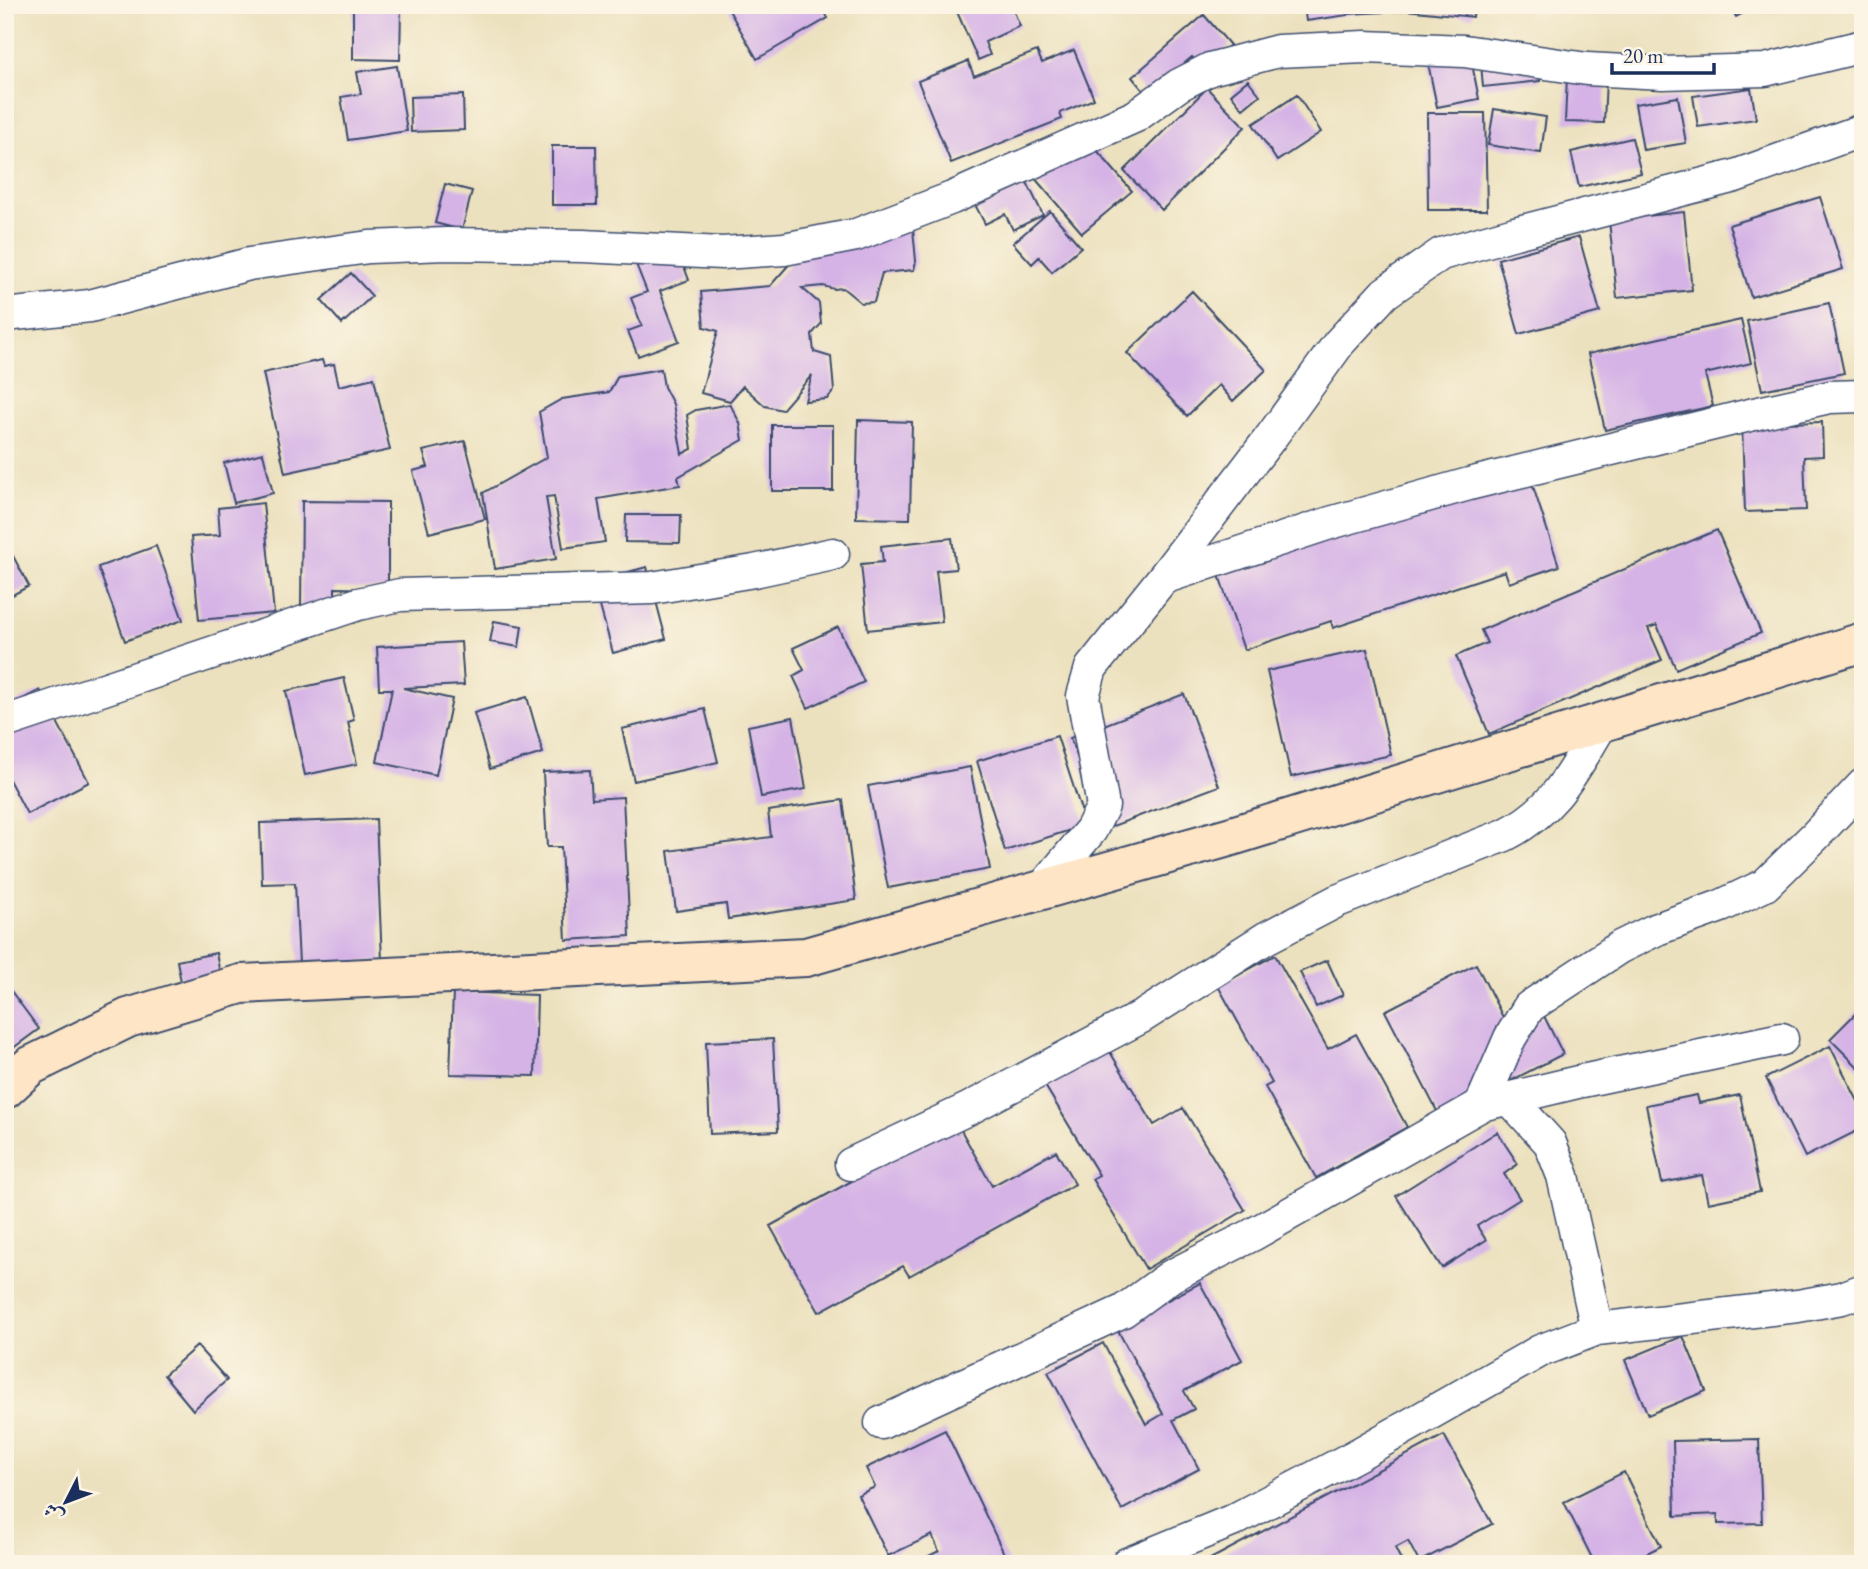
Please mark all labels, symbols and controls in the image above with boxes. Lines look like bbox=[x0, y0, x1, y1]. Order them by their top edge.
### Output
scale bar bbox=[1612, 32, 1714, 76]
text: 20 m bbox=[1623, 42, 1664, 69]
north arrow bbox=[32, 1468, 102, 1538]
text: ش bbox=[38, 1498, 69, 1528]

